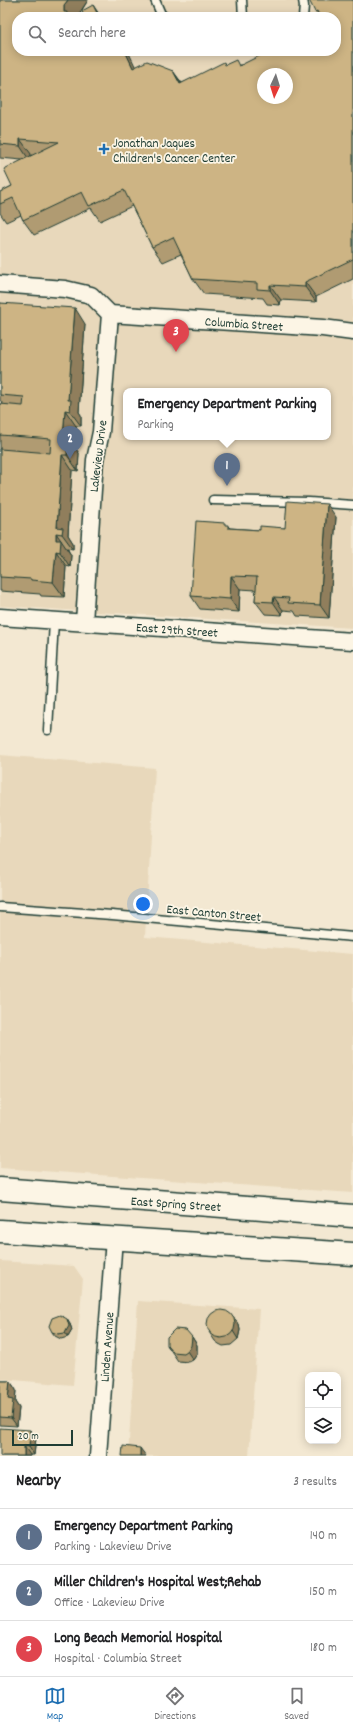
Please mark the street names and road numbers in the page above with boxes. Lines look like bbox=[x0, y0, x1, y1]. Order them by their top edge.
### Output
street label: Columbia Street bbox=[204, 313, 284, 338]
street label: Lakeview Drive bbox=[86, 419, 113, 493]
street label: East 29th Street bbox=[135, 619, 219, 644]
street label: East Canton Street bbox=[166, 901, 262, 928]
street label: East Spring Street bbox=[130, 1193, 222, 1218]
street label: Linden Avenue bbox=[97, 1311, 120, 1383]

